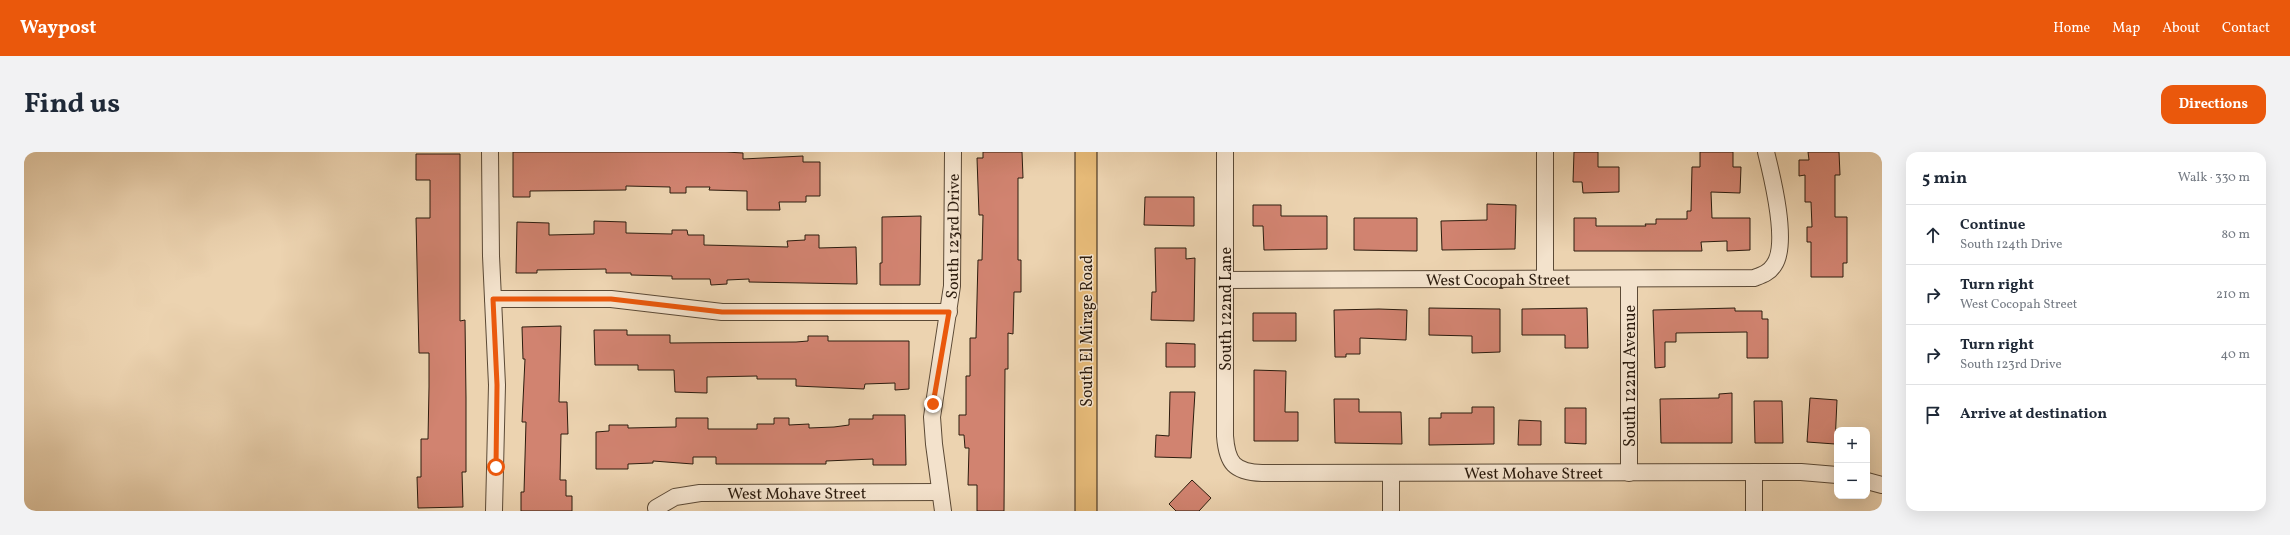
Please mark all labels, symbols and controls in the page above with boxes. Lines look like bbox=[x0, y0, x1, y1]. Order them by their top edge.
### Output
text: Waypost bbox=[20, 15, 96, 41]
text: Home bbox=[2053, 19, 2090, 38]
text: Map bbox=[2112, 19, 2140, 38]
text: About bbox=[2162, 19, 2200, 38]
text: Contact bbox=[2222, 19, 2270, 38]
text: Find us bbox=[24, 85, 120, 124]
button: Directions bbox=[2161, 85, 2266, 124]
text: 5 min bbox=[1922, 167, 1967, 190]
text: Walk · 330 m bbox=[2178, 169, 2250, 187]
street label: South 123rd Drive bbox=[941, 173, 966, 301]
text: Continue bbox=[1960, 215, 2025, 236]
icon: ahead bbox=[1922, 224, 1944, 246]
text: 80 m bbox=[2221, 226, 2250, 244]
text: South 124th Drive bbox=[1960, 236, 2062, 254]
street label: South 122nd Lane bbox=[1216, 247, 1238, 371]
street label: South El Mirage Road bbox=[1077, 255, 1099, 407]
street label: West Cocopah Street bbox=[1426, 270, 1571, 292]
text: Turn right bbox=[1960, 275, 2034, 296]
icon: right bbox=[1922, 284, 1944, 306]
text: 210 m bbox=[2216, 286, 2250, 304]
text: West Cocopah Street bbox=[1960, 296, 2077, 314]
street label: South 122nd Avenue bbox=[1620, 305, 1642, 447]
text: Turn right bbox=[1960, 335, 2034, 356]
icon: right bbox=[1922, 344, 1944, 366]
text: 40 m bbox=[2221, 346, 2250, 364]
text: South 123rd Drive bbox=[1960, 356, 2062, 374]
route end bbox=[924, 395, 942, 413]
icon: arrive bbox=[1922, 404, 1944, 426]
text: Arrive at destination bbox=[1960, 404, 2107, 425]
map controls bbox=[1834, 427, 1870, 499]
button: + bbox=[1834, 427, 1870, 463]
route start bbox=[487, 458, 505, 476]
street label: West Mohave Street bbox=[1464, 463, 1604, 486]
button: − bbox=[1834, 463, 1870, 499]
street label: West Mohave Street bbox=[727, 483, 867, 506]

